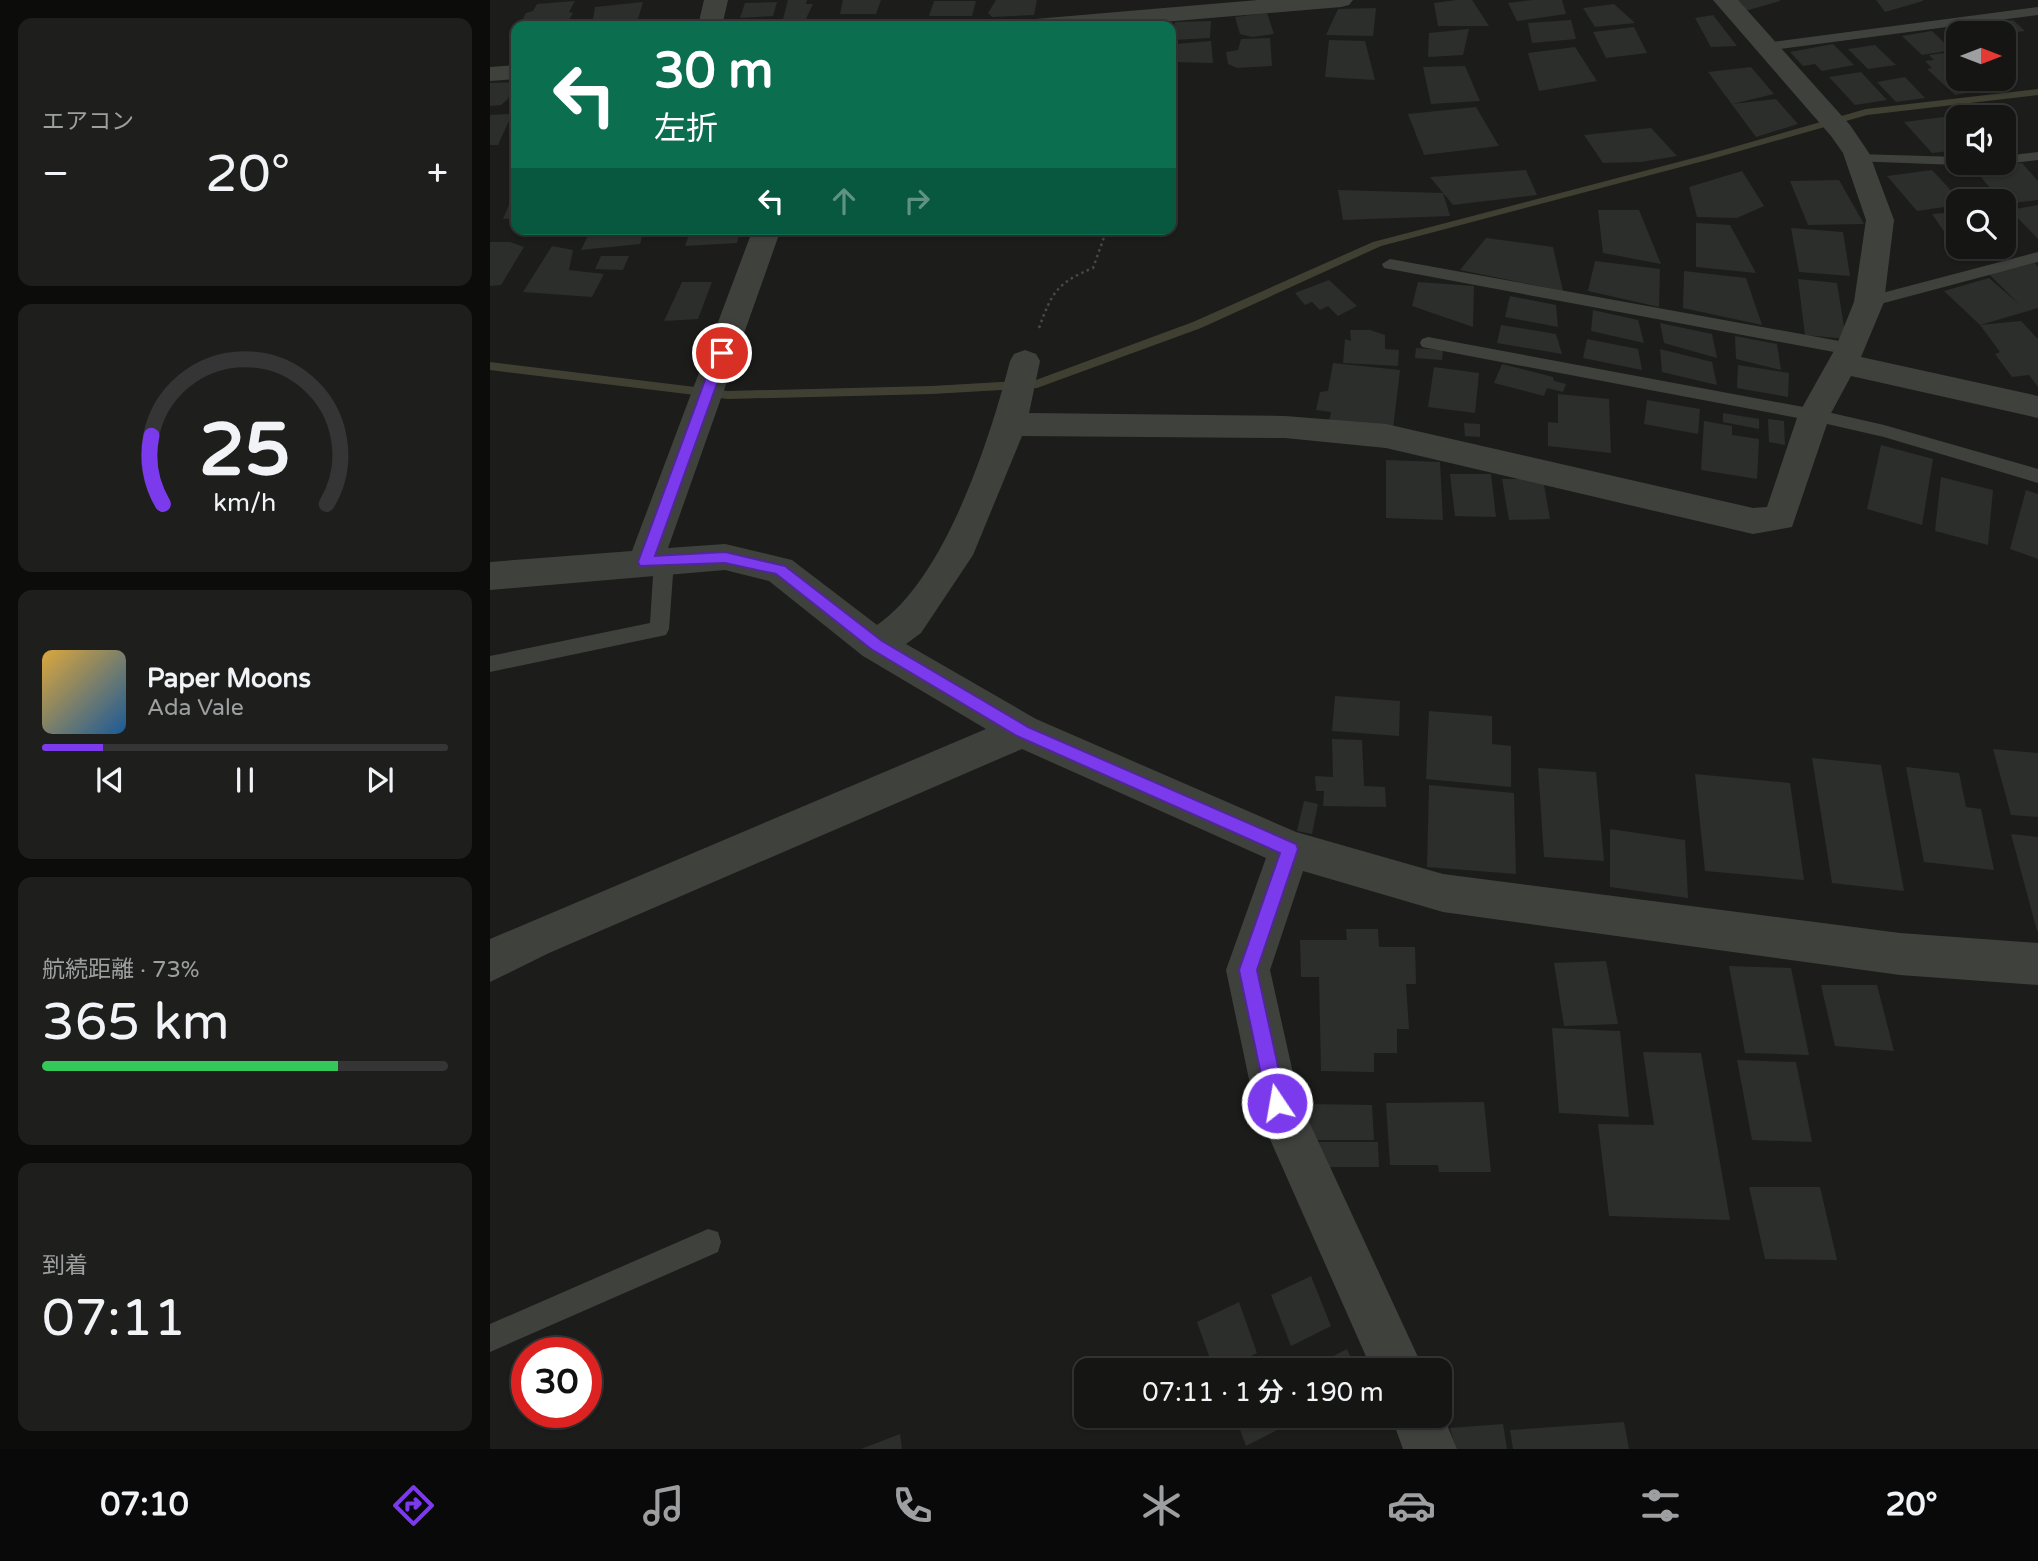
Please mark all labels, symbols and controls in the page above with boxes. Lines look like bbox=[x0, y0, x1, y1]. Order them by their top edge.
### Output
north arrow bbox=[1946, 21, 2016, 91]
map controls bbox=[1946, 21, 2016, 259]
text: 30 m bbox=[654, 42, 773, 101]
icon: left bbox=[539, 49, 630, 140]
button: sound bbox=[1946, 105, 2016, 175]
text: エアコン bbox=[42, 108, 134, 136]
text: 左折 bbox=[654, 110, 718, 148]
text: 20° bbox=[205, 143, 290, 206]
text: − bbox=[42, 151, 69, 197]
text: + bbox=[427, 151, 448, 197]
icon: left bbox=[752, 182, 790, 220]
icon: ahead bbox=[825, 182, 863, 220]
icon: right bbox=[898, 182, 936, 220]
button: search bbox=[1946, 189, 2016, 259]
pin bbox=[692, 323, 752, 383]
icon: arrive bbox=[703, 334, 741, 372]
text: 25 bbox=[199, 408, 291, 496]
text: km/h bbox=[214, 488, 276, 518]
text: Paper Moons bbox=[147, 663, 311, 694]
text: Ada Vale bbox=[147, 694, 244, 722]
icon: previous bbox=[91, 761, 129, 799]
icon: pause bbox=[226, 761, 264, 799]
icon: next bbox=[361, 761, 399, 799]
text: 航続距離 · 73% bbox=[42, 956, 200, 984]
text: 365 km bbox=[42, 991, 230, 1054]
position arrow bbox=[1240, 1066, 1314, 1140]
text: 到着 bbox=[42, 1252, 88, 1280]
text: 07:11 bbox=[42, 1287, 186, 1350]
speed limit sign: 30 bbox=[511, 1337, 602, 1428]
text: 07:11 · 1 分 · 190 m bbox=[1142, 1377, 1384, 1408]
icon: directions bbox=[389, 1481, 438, 1530]
icon: music bbox=[639, 1481, 688, 1530]
icon: phone bbox=[888, 1481, 937, 1530]
icon: climate bbox=[1137, 1481, 1186, 1530]
icon: car bbox=[1387, 1481, 1436, 1530]
icon: filters bbox=[1636, 1481, 1685, 1530]
text: 07:10 bbox=[100, 1486, 189, 1524]
text: 20° bbox=[1885, 1486, 1938, 1524]

